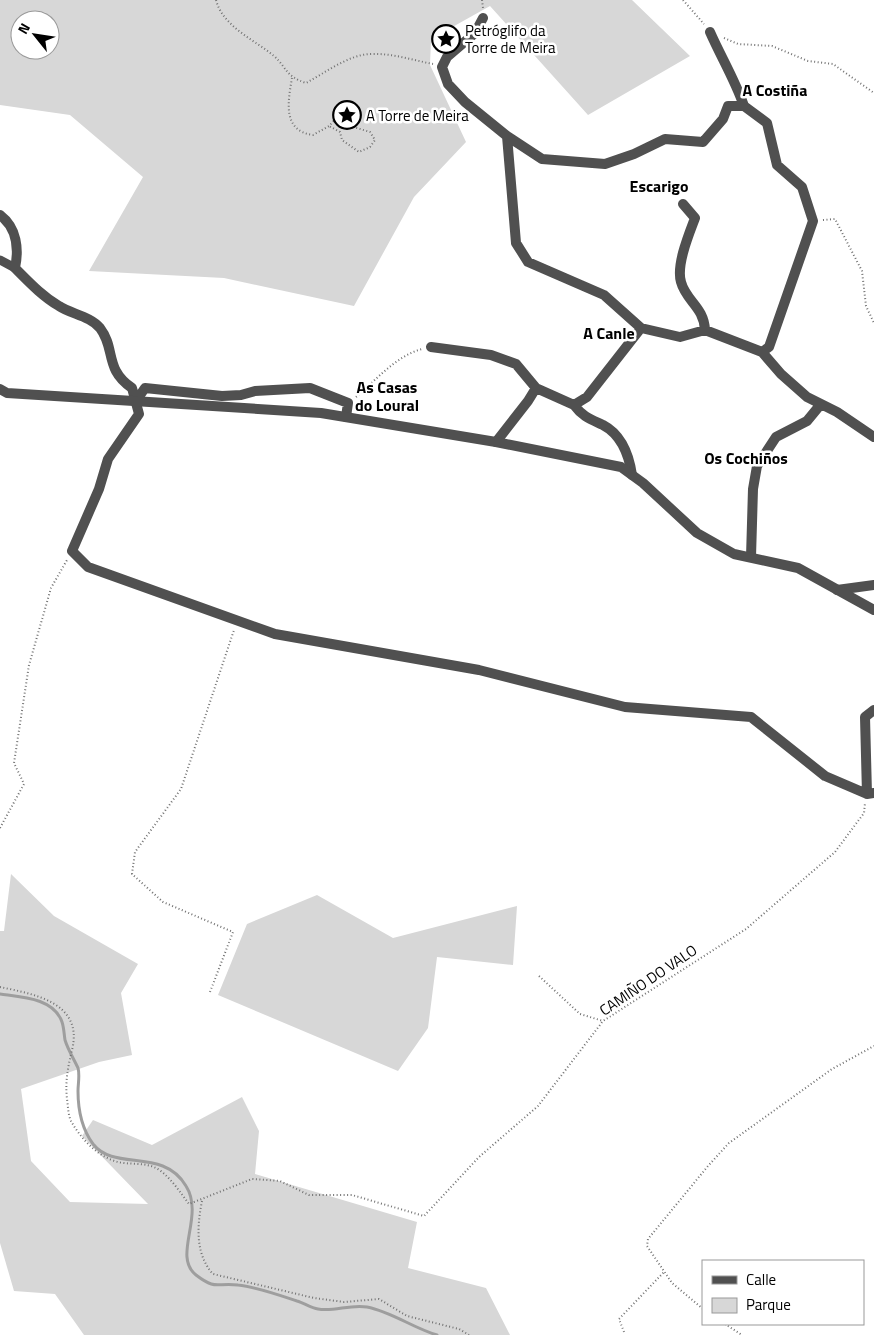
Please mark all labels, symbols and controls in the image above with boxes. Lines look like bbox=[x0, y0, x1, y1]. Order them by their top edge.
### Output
north arrow bbox=[10, 10, 60, 60]
text: N bbox=[12, 19, 35, 38]
place label: Petróglifo da Torre de Meira bbox=[465, 19, 556, 59]
place icon: Petróglifo da Torre de Meira bbox=[431, 24, 461, 54]
district label: A Costiña bbox=[743, 78, 807, 102]
place icon: A Torre de Meira bbox=[332, 100, 362, 130]
place label: A Torre de Meira bbox=[366, 104, 469, 127]
district label: Escarigo bbox=[630, 174, 688, 198]
district label: A Canle bbox=[583, 321, 635, 345]
district label: As Casas do Loural bbox=[355, 375, 419, 417]
district label: Os Cochiños bbox=[704, 446, 788, 470]
street label: CAMIÑO DO VALO bbox=[594, 939, 702, 1021]
legend bbox=[702, 1260, 864, 1325]
text: Calle bbox=[746, 1268, 776, 1291]
text: Parque bbox=[746, 1293, 791, 1316]

